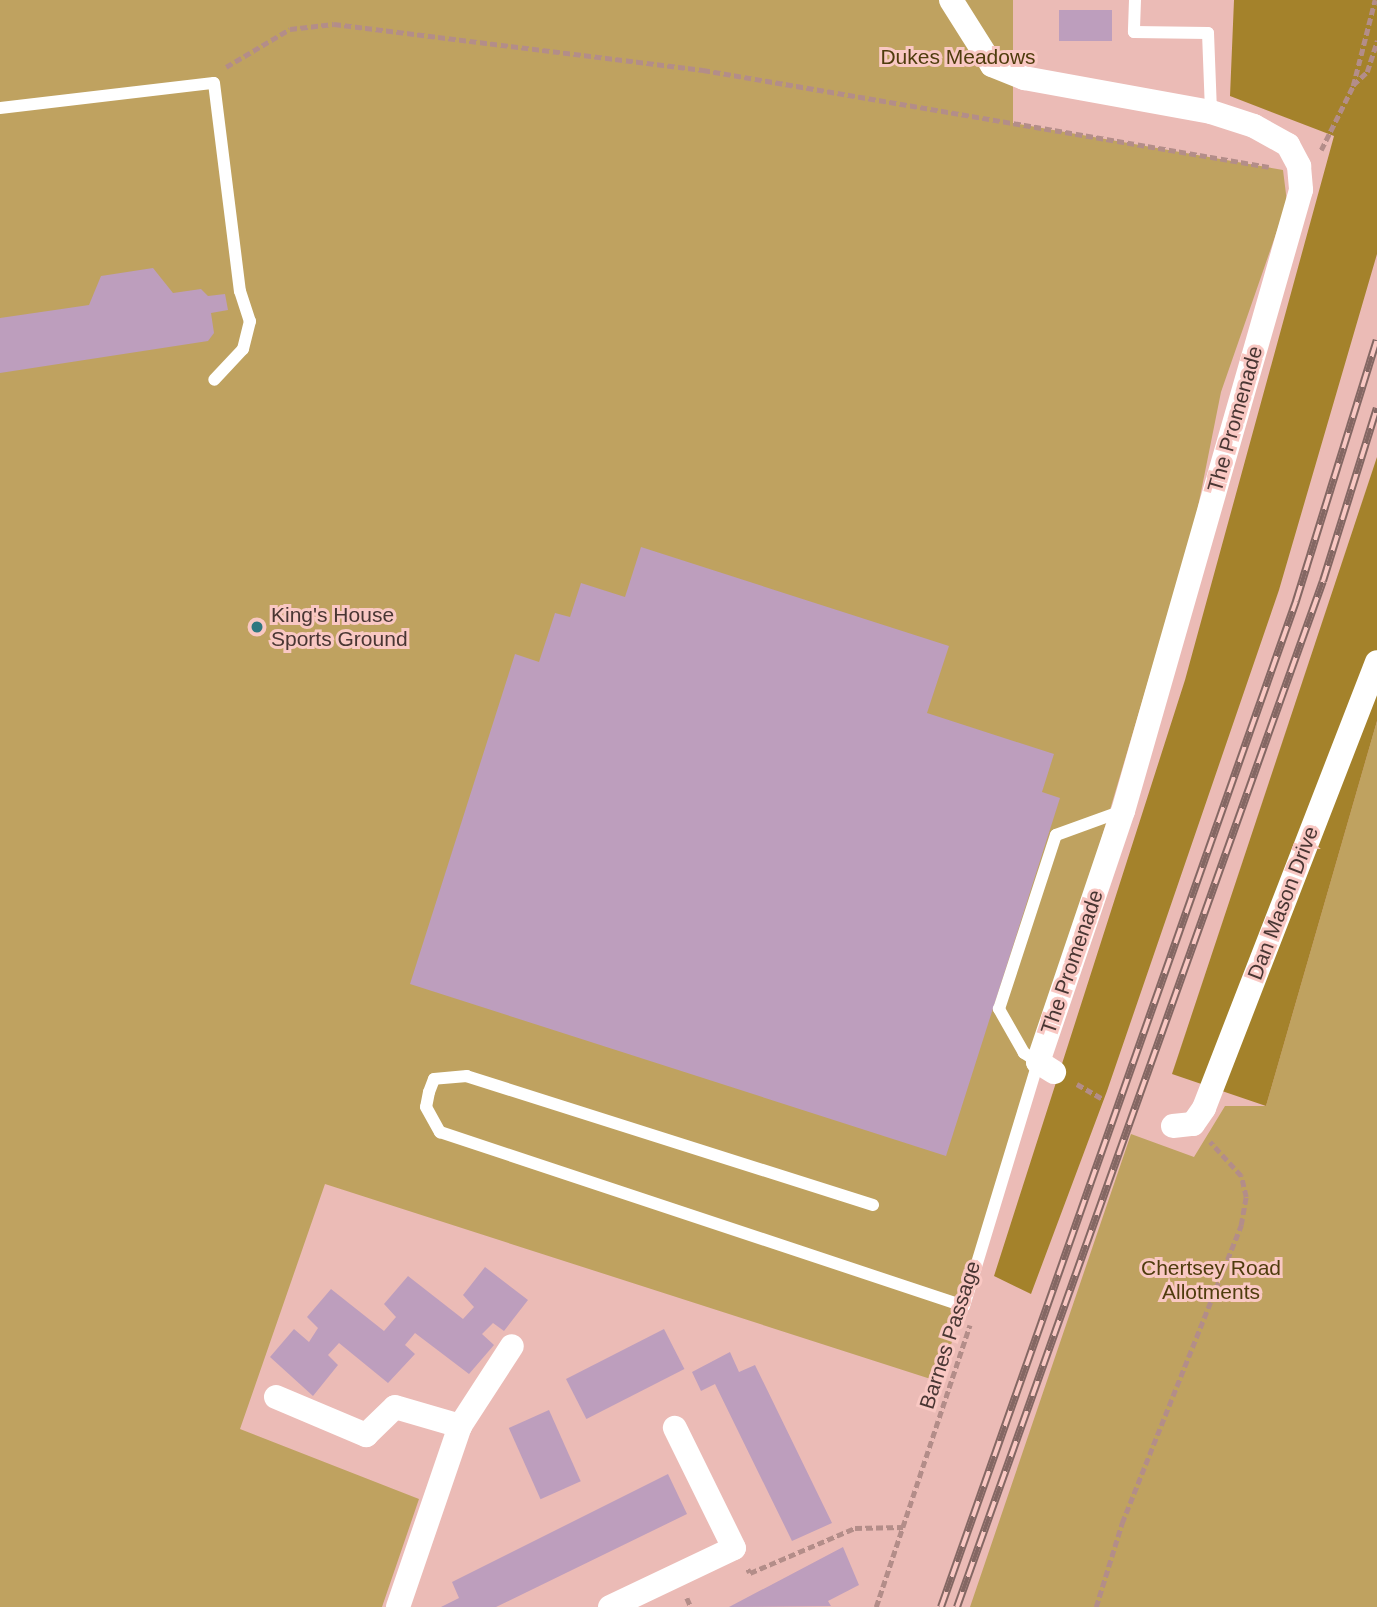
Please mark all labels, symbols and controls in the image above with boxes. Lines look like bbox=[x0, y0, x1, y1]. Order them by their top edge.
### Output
park label: Dukes Meadows bbox=[880, 44, 1036, 70]
street label: The Promenade bbox=[1202, 343, 1268, 495]
place label: King's House Sports Ground bbox=[271, 602, 408, 652]
marker: King's House Sports Ground bbox=[249, 619, 265, 635]
street label: Dan Mason Drive bbox=[1242, 823, 1324, 983]
street label: The Promenade bbox=[1036, 887, 1108, 1037]
park label: Chertsey Road Allotments bbox=[1141, 1255, 1281, 1305]
street label: Barnes Passage bbox=[914, 1258, 986, 1412]

